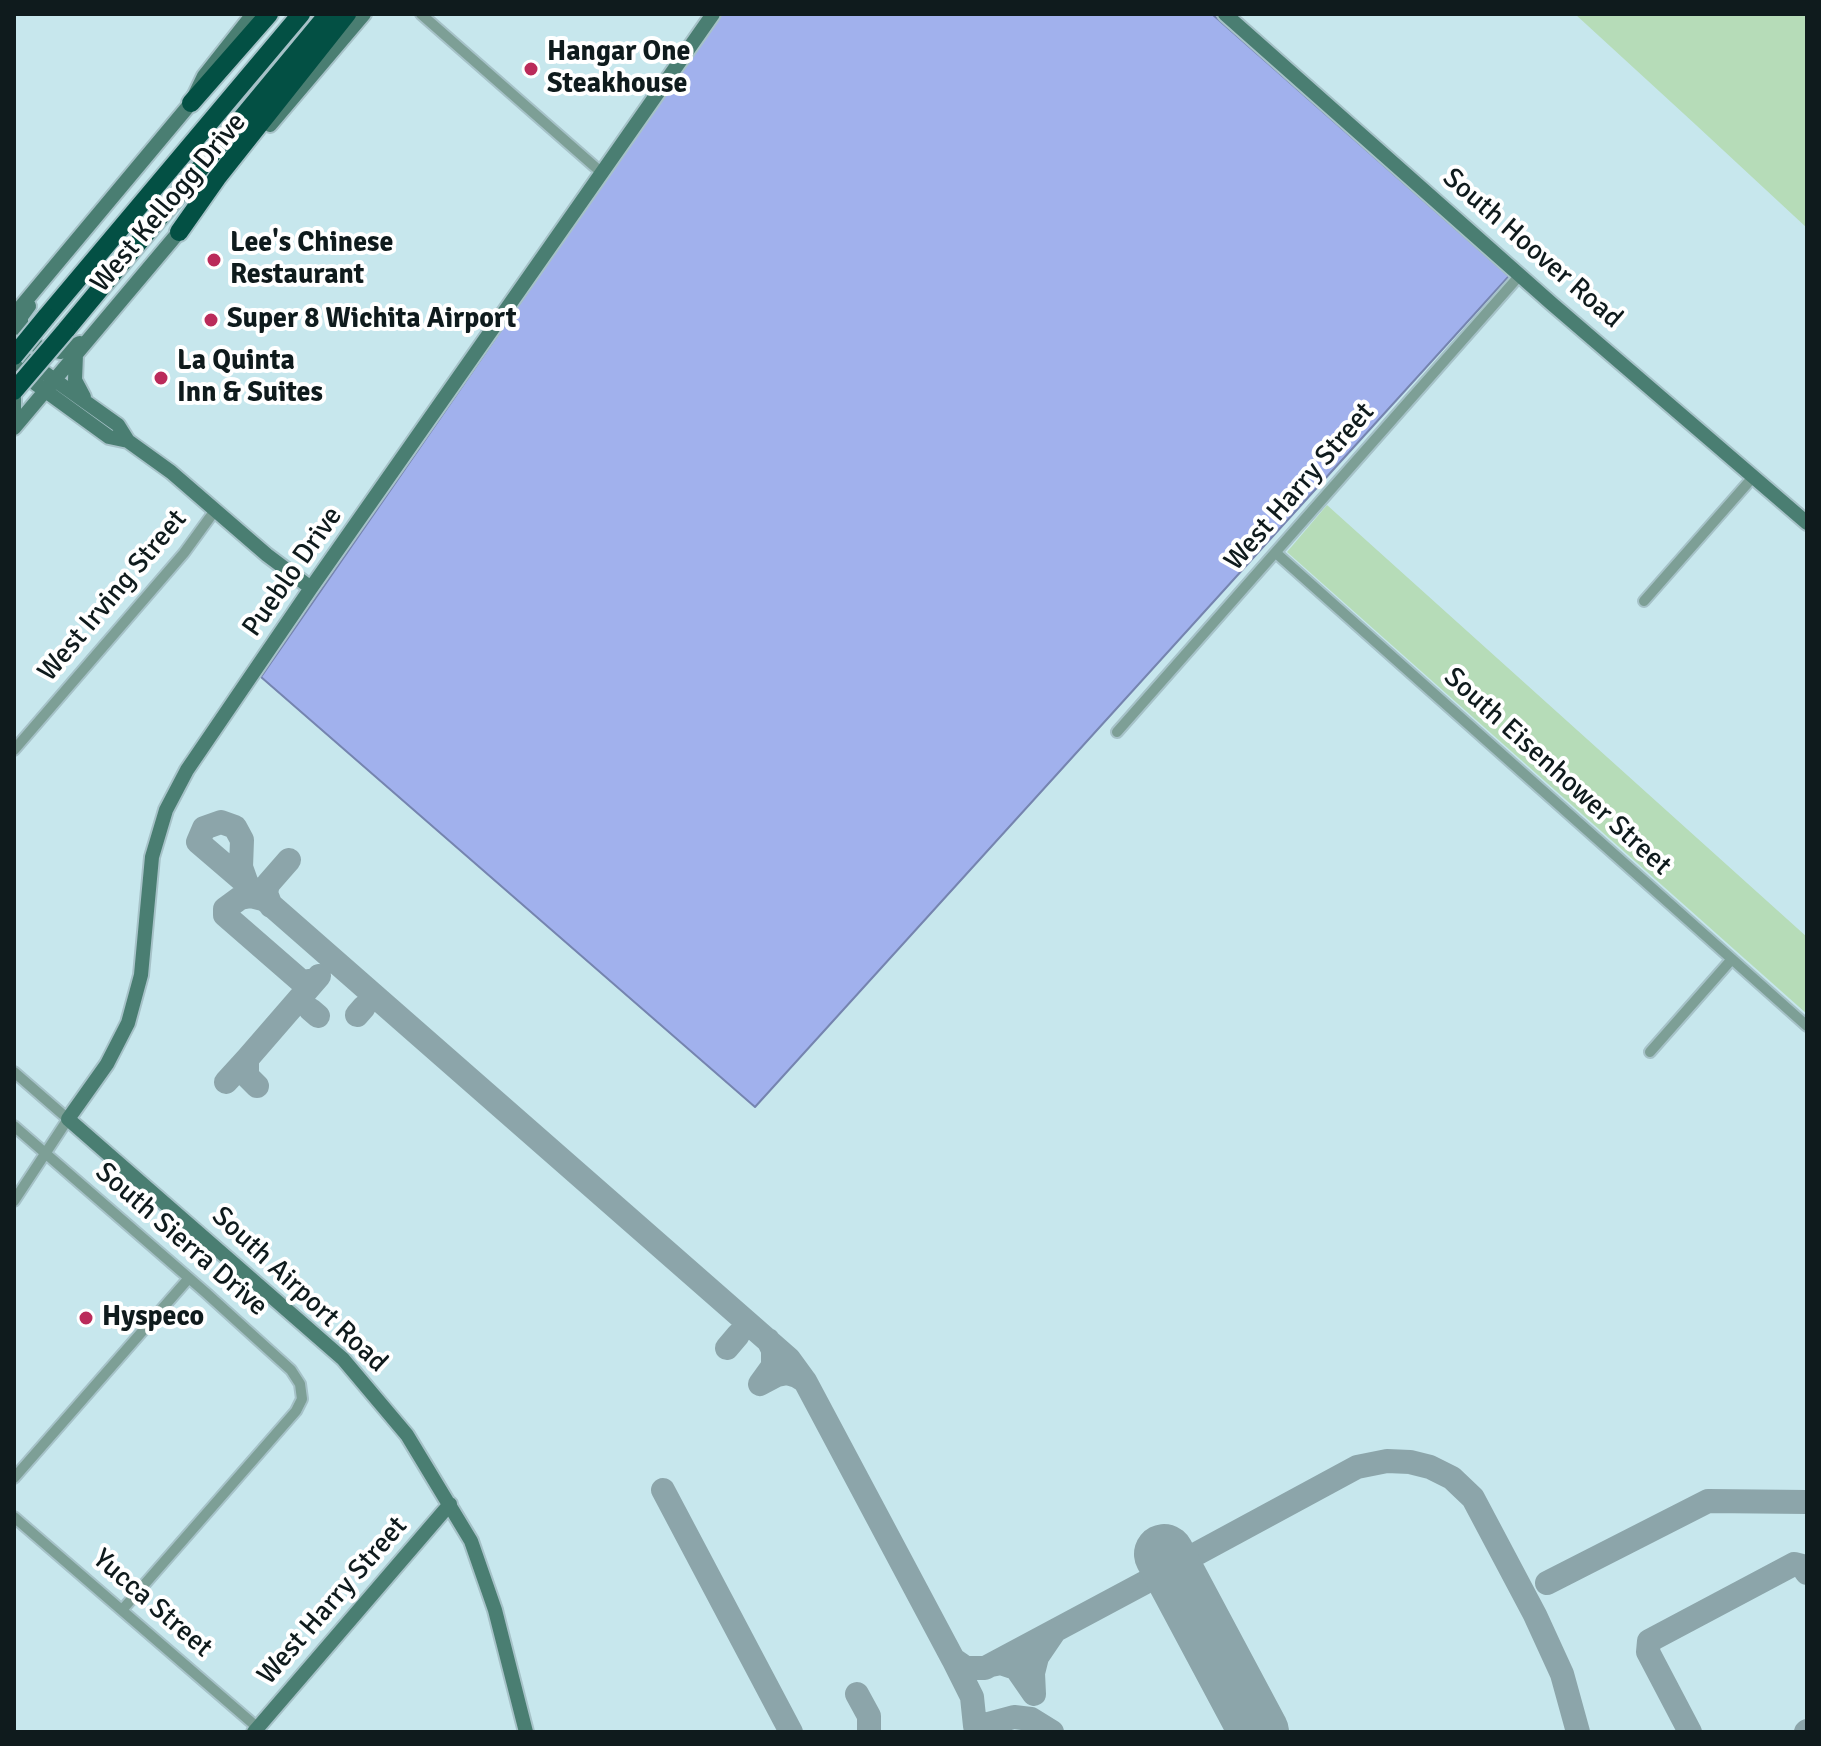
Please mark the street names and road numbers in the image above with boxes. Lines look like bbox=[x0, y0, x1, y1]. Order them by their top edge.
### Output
street label: West Kellogg Drive bbox=[84, 106, 254, 300]
street label: South Hoover Road bbox=[1435, 162, 1629, 336]
street label: West Harry Street bbox=[1218, 396, 1382, 578]
street label: Pueblo Drive bbox=[236, 501, 350, 643]
street label: West Irving Street bbox=[32, 503, 194, 689]
street label: South Eisenhower Street bbox=[1436, 661, 1678, 883]
street label: South Sierra Drive bbox=[88, 1156, 274, 1324]
street label: South Airport Road bbox=[204, 1200, 394, 1380]
street label: West Harry Street bbox=[251, 1510, 415, 1692]
street label: Yucca Street bbox=[85, 1543, 219, 1665]

